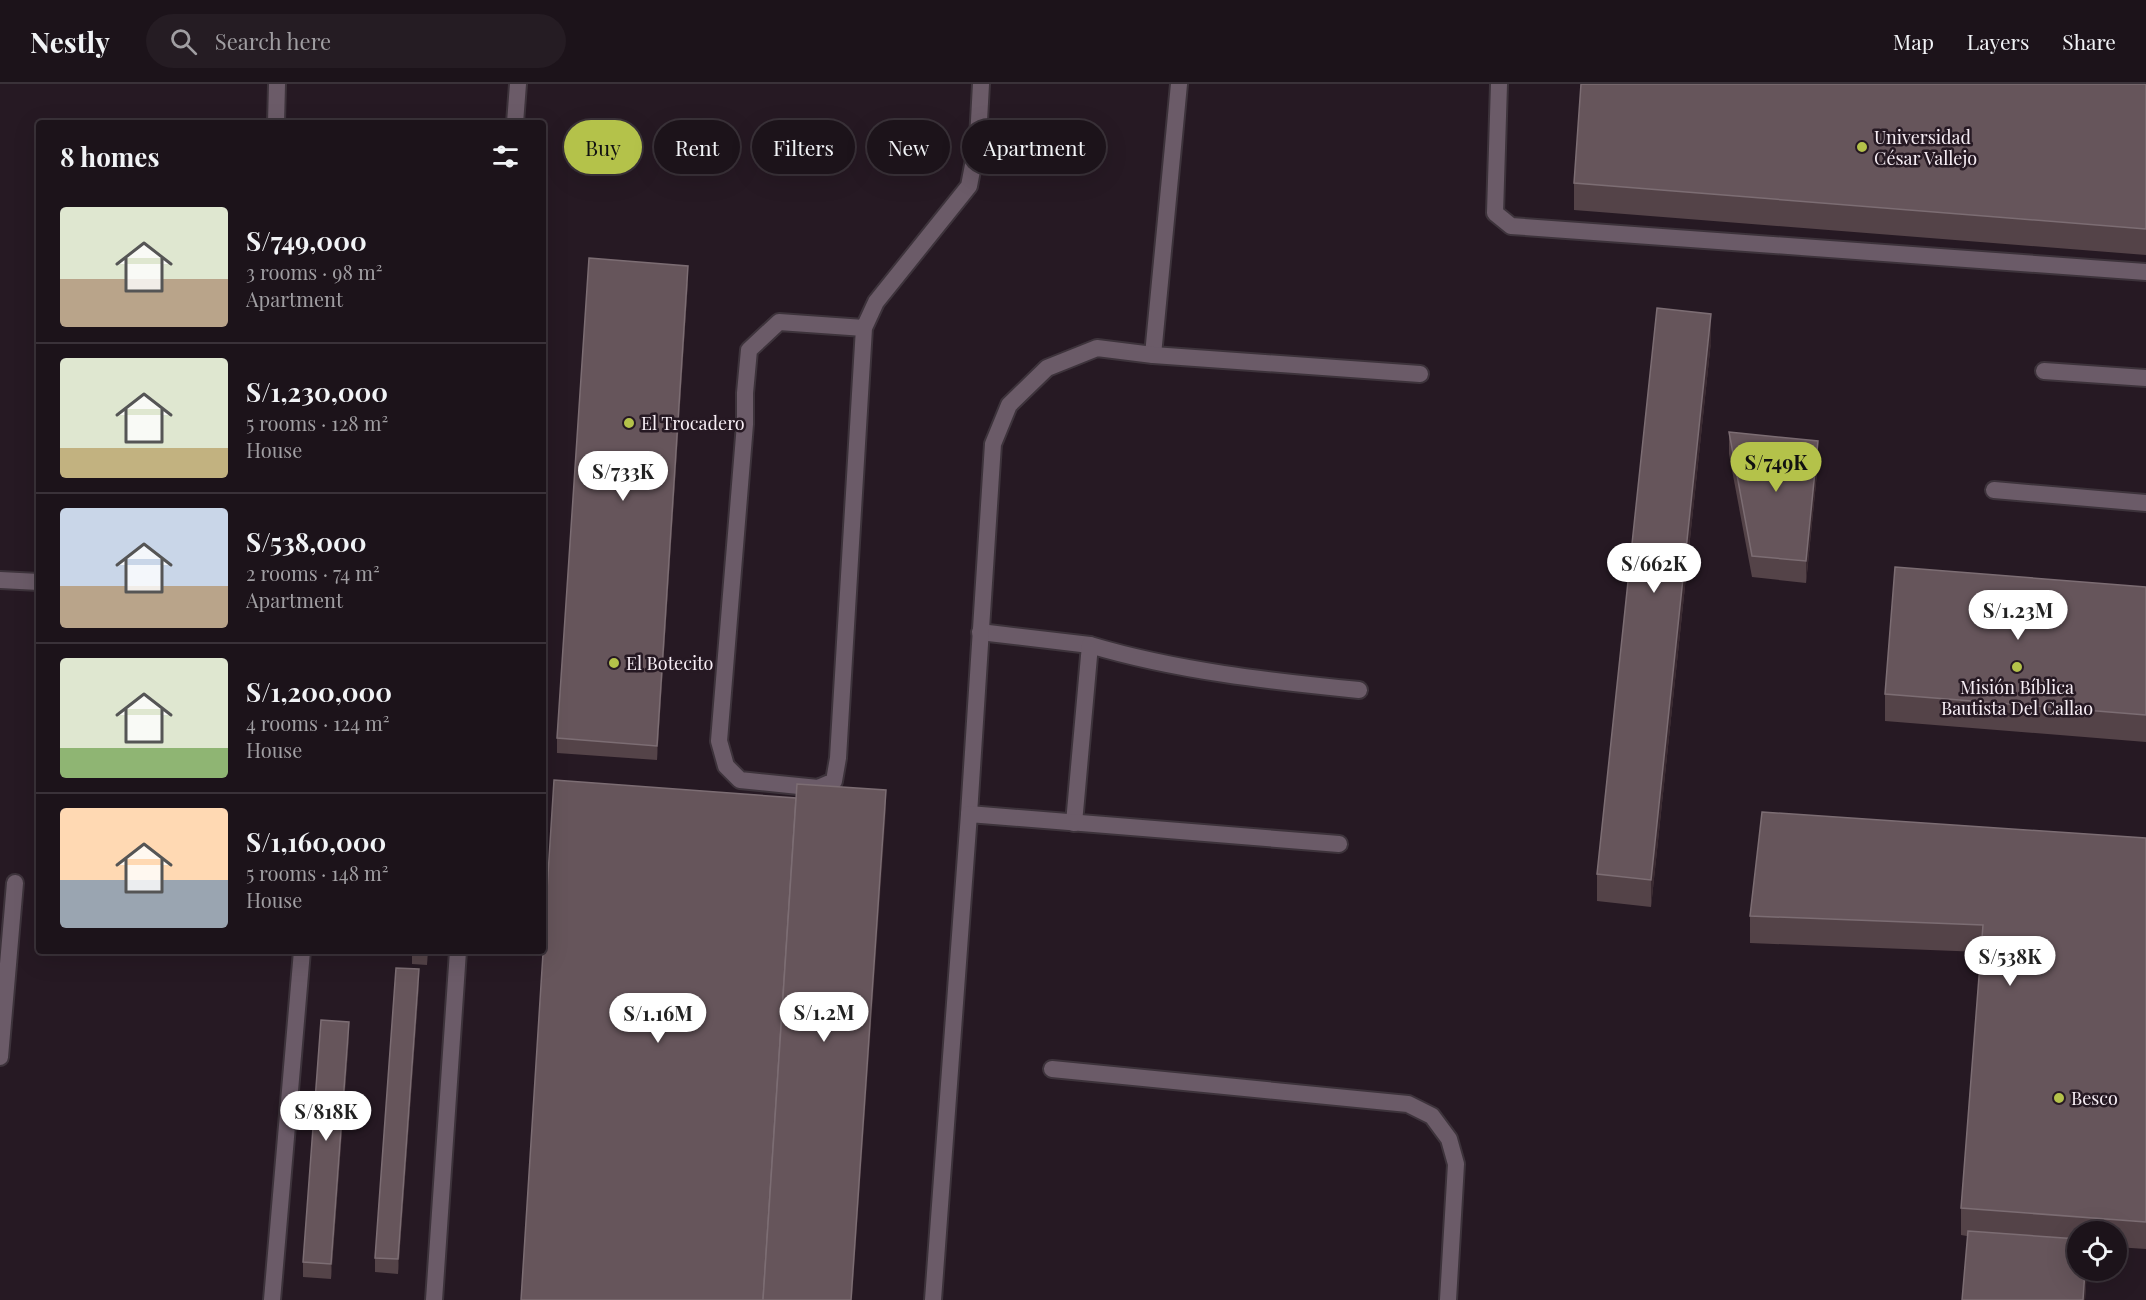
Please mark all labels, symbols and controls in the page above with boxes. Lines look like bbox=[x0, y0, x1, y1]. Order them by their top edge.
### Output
search box bbox=[146, 14, 566, 68]
text: Nestly bbox=[30, 23, 110, 60]
icon: search bbox=[167, 25, 200, 58]
text: Search here bbox=[215, 26, 331, 56]
text: Map bbox=[1893, 27, 1934, 55]
text: Layers bbox=[1967, 27, 2029, 55]
text: Share bbox=[2062, 27, 2116, 55]
chip: Buy bbox=[564, 120, 642, 174]
chip: Rent bbox=[654, 120, 740, 174]
chip: Filters bbox=[752, 120, 855, 174]
chip: New bbox=[867, 120, 950, 174]
chip: Apartment bbox=[962, 120, 1106, 174]
place label: Universidad César Vallejo bbox=[1874, 125, 1977, 170]
text: 8 homes bbox=[60, 139, 159, 174]
icon: filters bbox=[489, 140, 522, 173]
marker: Universidad César Vallejo bbox=[1855, 140, 1869, 154]
text: S/749,000 bbox=[246, 223, 367, 258]
icon: home bbox=[108, 231, 180, 303]
text: 3 rooms · 98 m² bbox=[246, 258, 382, 285]
text: Apartment bbox=[246, 285, 343, 312]
text: S/1,230,000 bbox=[246, 374, 388, 409]
icon: home bbox=[108, 382, 180, 454]
text: 5 rooms · 128 m² bbox=[246, 409, 388, 436]
place label: El Trocadero bbox=[641, 411, 745, 435]
marker: El Trocadero bbox=[622, 416, 636, 430]
text: House bbox=[246, 436, 302, 463]
pin: S/749K bbox=[1727, 442, 1825, 493]
text: S/749K bbox=[1745, 448, 1808, 475]
pin: S/733K bbox=[574, 451, 672, 502]
text: S/733K bbox=[592, 457, 654, 484]
text: S/538,000 bbox=[246, 524, 367, 559]
icon: home bbox=[108, 532, 180, 604]
pin: S/662K bbox=[1605, 543, 1703, 594]
text: S/662K bbox=[1621, 549, 1687, 576]
text: 2 rooms · 74 m² bbox=[246, 559, 380, 586]
text: Apartment bbox=[246, 586, 343, 613]
pin: S/1.23M bbox=[1963, 590, 2073, 641]
text: S/1.23M bbox=[1983, 596, 2053, 623]
place label: El Botecito bbox=[626, 651, 714, 675]
marker: El Botecito bbox=[607, 656, 621, 670]
marker: Misión Bíblica Bautista Del Callao bbox=[2010, 660, 2024, 674]
text: S/1,200,000 bbox=[246, 674, 392, 709]
place label: Misión Bíblica Bautista Del Callao bbox=[1941, 675, 2093, 720]
icon: home bbox=[108, 682, 180, 754]
text: 4 rooms · 124 m² bbox=[246, 709, 390, 736]
text: House bbox=[246, 736, 302, 763]
text: S/1,160,000 bbox=[246, 824, 386, 859]
icon: home bbox=[108, 832, 180, 904]
text: 5 rooms · 148 m² bbox=[246, 859, 389, 886]
text: House bbox=[246, 886, 302, 913]
pin: S/538K bbox=[1961, 936, 2059, 987]
text: S/538K bbox=[1979, 942, 2041, 969]
pin: S/1.2M bbox=[775, 992, 873, 1043]
pin: S/1.16M bbox=[603, 993, 713, 1044]
text: S/1.2M bbox=[794, 998, 854, 1025]
text: S/1.16M bbox=[623, 999, 693, 1026]
place label: Besco bbox=[2071, 1086, 2118, 1110]
pin: S/818K bbox=[277, 1091, 375, 1142]
marker: Besco bbox=[2052, 1091, 2066, 1105]
text: S/818K bbox=[294, 1097, 358, 1124]
map controls bbox=[2067, 1221, 2127, 1281]
button: locate bbox=[2067, 1221, 2127, 1281]

